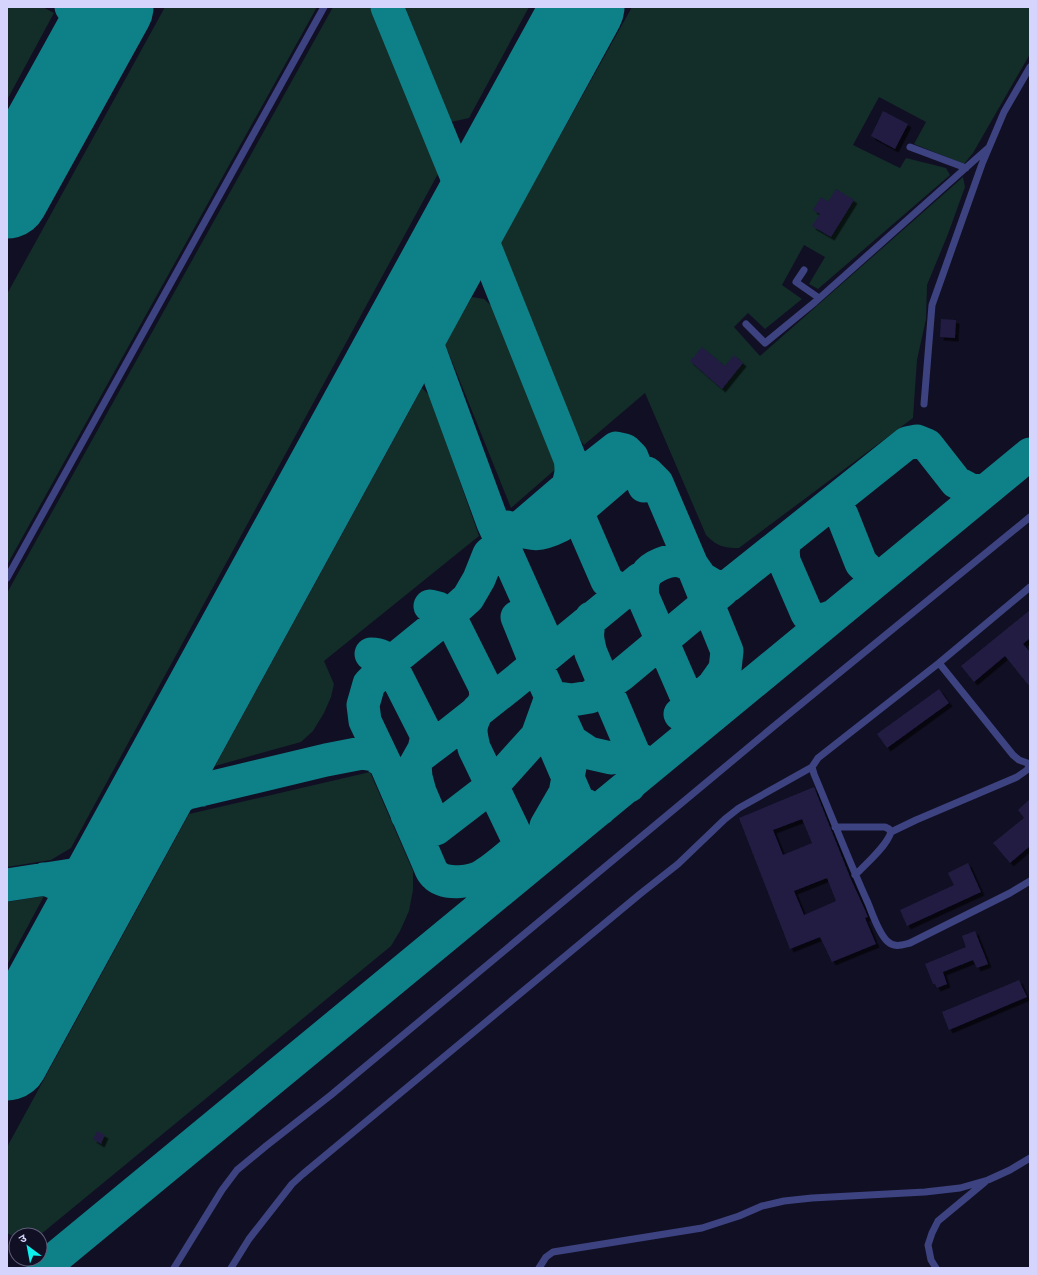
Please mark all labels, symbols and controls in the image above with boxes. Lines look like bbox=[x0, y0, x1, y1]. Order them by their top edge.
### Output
north arrow bbox=[8, 1227, 48, 1267]
text: उ bbox=[17, 1231, 30, 1246]

